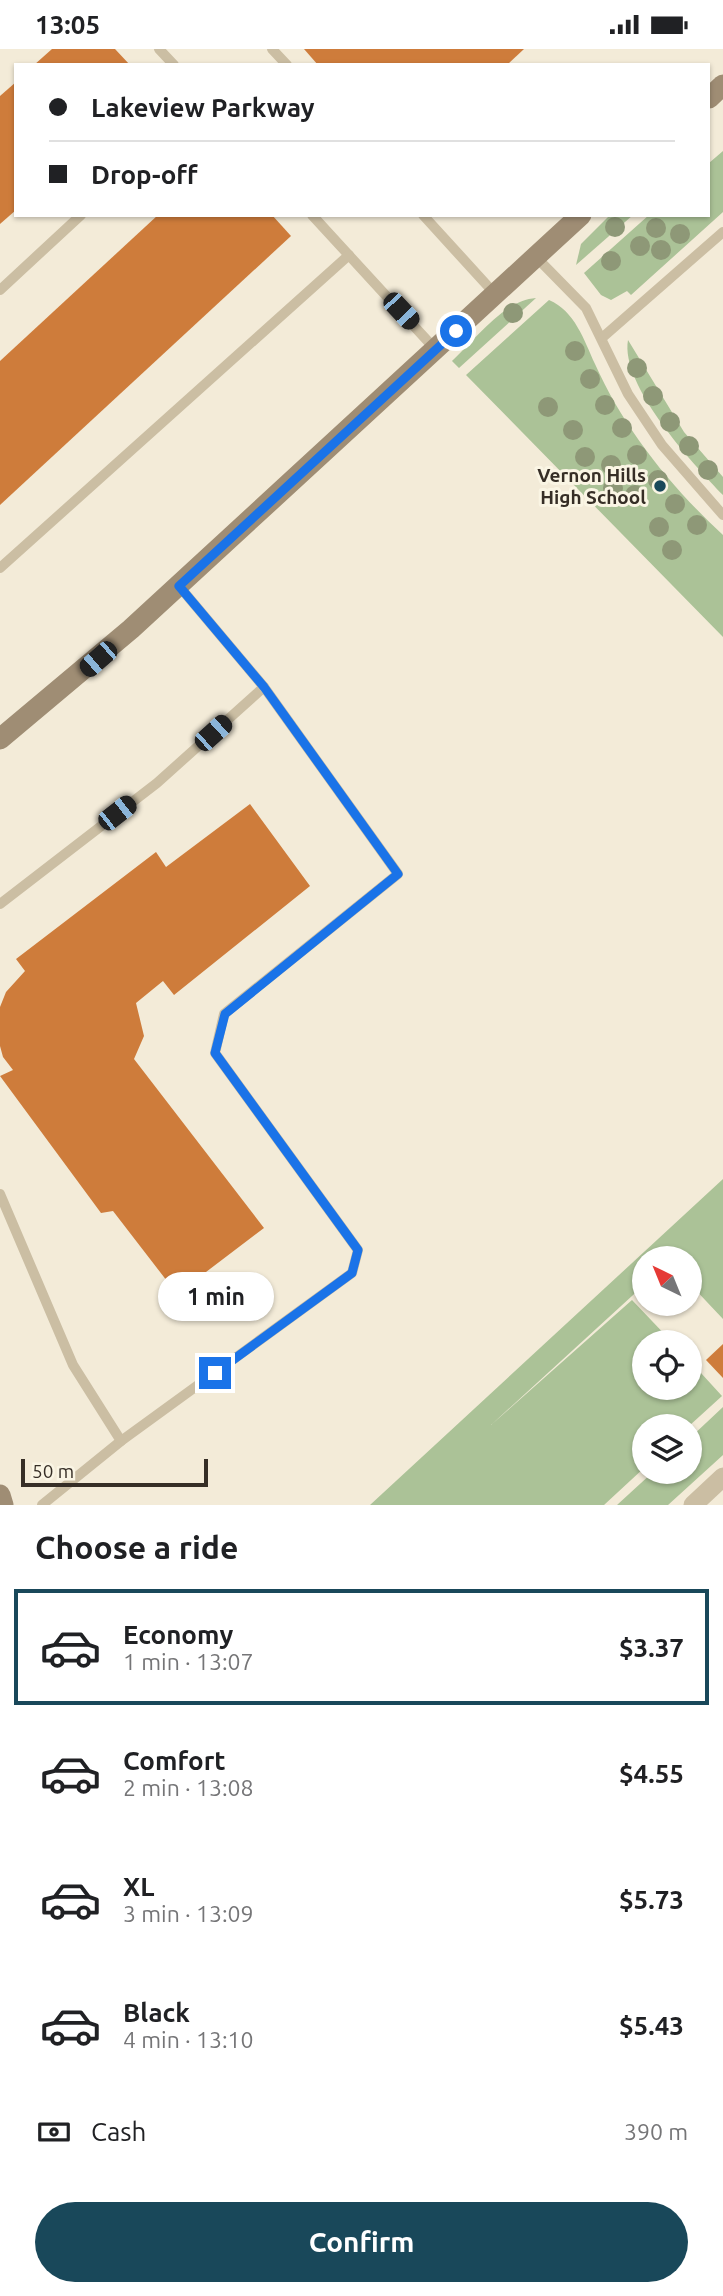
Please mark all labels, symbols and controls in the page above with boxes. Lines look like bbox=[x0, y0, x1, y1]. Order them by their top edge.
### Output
text: 13:05 bbox=[35, 10, 100, 39]
text: Lakeview Parkway bbox=[91, 93, 315, 122]
text: Drop-off bbox=[91, 160, 198, 189]
car bbox=[379, 288, 424, 334]
route start bbox=[440, 315, 472, 347]
place label: Vernon Hills High School bbox=[537, 464, 646, 508]
marker: Vernon Hills High School bbox=[652, 478, 668, 494]
car bbox=[76, 637, 121, 681]
car bbox=[191, 711, 236, 755]
car bbox=[94, 792, 141, 834]
north arrow bbox=[632, 1246, 702, 1316]
map controls bbox=[632, 1246, 702, 1484]
callout: 1 min bbox=[157, 1271, 273, 1321]
text: 1 min bbox=[187, 1284, 245, 1309]
button: locate bbox=[632, 1330, 702, 1400]
route end bbox=[199, 1357, 231, 1389]
button: layers bbox=[632, 1414, 702, 1484]
scale bar bbox=[21, 1456, 208, 1488]
text: 50 m bbox=[32, 1460, 74, 1482]
text: Choose a ride bbox=[35, 1529, 238, 1565]
icon: car bbox=[39, 1616, 102, 1679]
text: Economy bbox=[123, 1620, 233, 1649]
text: $3.37 bbox=[619, 1633, 684, 1662]
text: 1 min · 13:07 bbox=[123, 1649, 254, 1674]
icon: car bbox=[39, 1742, 102, 1805]
text: Comfort bbox=[123, 1746, 226, 1775]
text: $4.55 bbox=[619, 1759, 684, 1788]
text: 2 min · 13:08 bbox=[123, 1775, 254, 1800]
icon: car bbox=[39, 1868, 102, 1931]
text: XL bbox=[123, 1872, 154, 1901]
text: $5.73 bbox=[619, 1885, 684, 1914]
text: 3 min · 13:09 bbox=[123, 1901, 254, 1926]
icon: car bbox=[39, 1994, 102, 2057]
text: Black bbox=[123, 1998, 190, 2027]
text: $5.43 bbox=[619, 2011, 684, 2040]
text: 4 min · 13:10 bbox=[123, 2027, 254, 2052]
icon: cash bbox=[35, 2113, 73, 2151]
text: Cash bbox=[91, 2117, 146, 2146]
text: 390 m bbox=[624, 2119, 688, 2144]
button: Confirm bbox=[35, 2202, 688, 2282]

